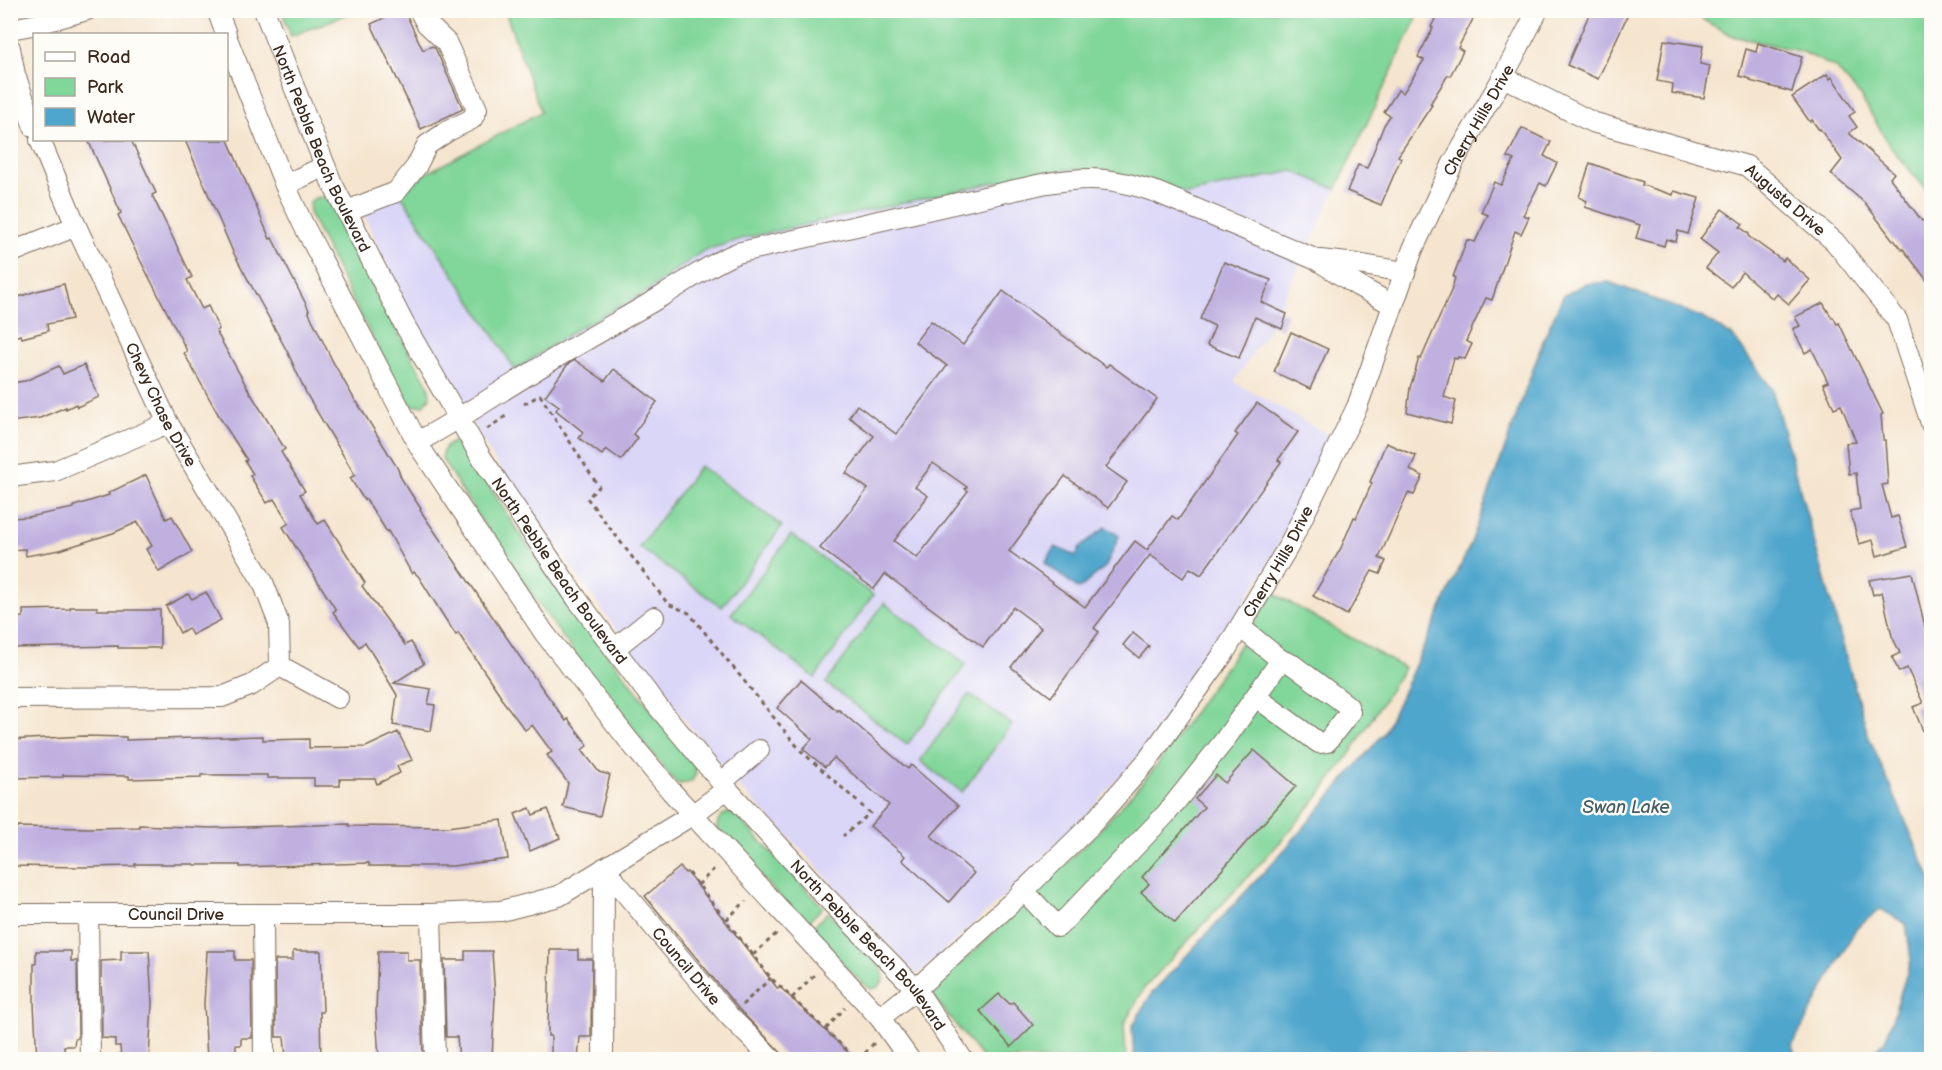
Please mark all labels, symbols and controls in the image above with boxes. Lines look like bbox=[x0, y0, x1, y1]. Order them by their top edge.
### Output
legend bbox=[33, 33, 228, 141]
street label: North Pebble Beach Boulevard bbox=[268, 43, 374, 256]
text: Road bbox=[87, 47, 131, 68]
street label: Cherry Hills Drive bbox=[1440, 61, 1519, 179]
text: Park bbox=[87, 77, 123, 98]
text: Water bbox=[87, 107, 135, 128]
street label: Augusta Drive bbox=[1741, 161, 1829, 241]
street label: Chevy Chase Drive bbox=[121, 340, 200, 471]
street label: North Pebble Beach Boulevard bbox=[487, 474, 631, 668]
street label: Cherry Hills Drive bbox=[1240, 503, 1318, 621]
water label: Swan Lake bbox=[1582, 797, 1670, 818]
street label: North Pebble Beach Boulevard bbox=[785, 856, 949, 1034]
street label: Council Drive bbox=[128, 906, 225, 925]
street label: Council Drive bbox=[647, 924, 724, 1010]

